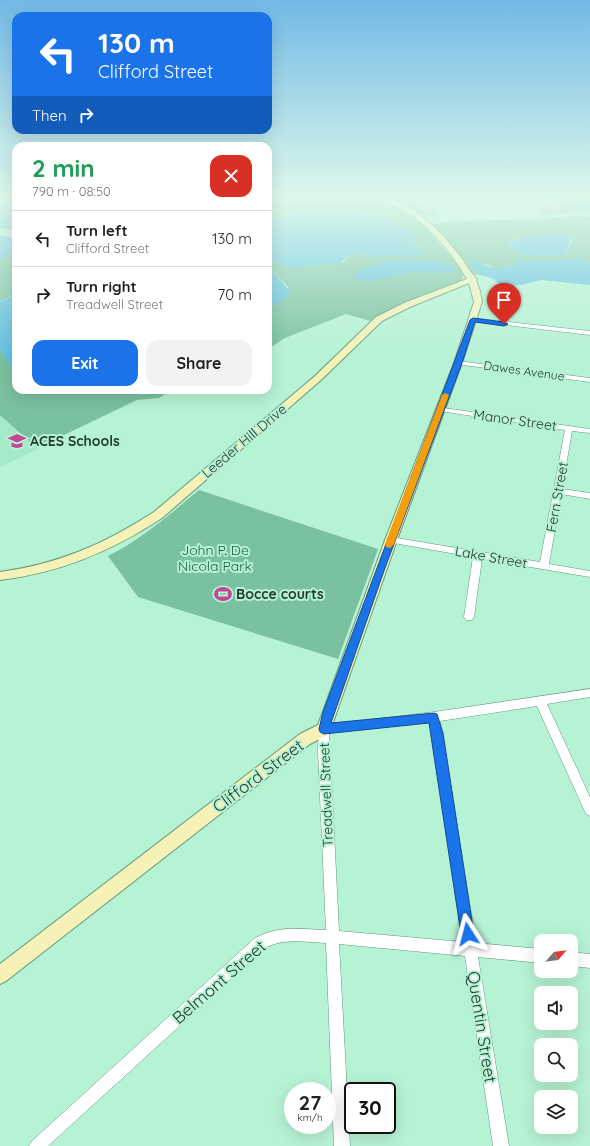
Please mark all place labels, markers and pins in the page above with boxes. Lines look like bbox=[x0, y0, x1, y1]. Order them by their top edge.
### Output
pin bbox=[487, 283, 521, 324]
school or university icon: ACES Schools bbox=[7, 431, 27, 451]
place label: ACES Schools bbox=[30, 432, 120, 450]
sports icon: Bocce courts bbox=[213, 584, 233, 604]
place label: Bocce courts bbox=[236, 585, 324, 603]

